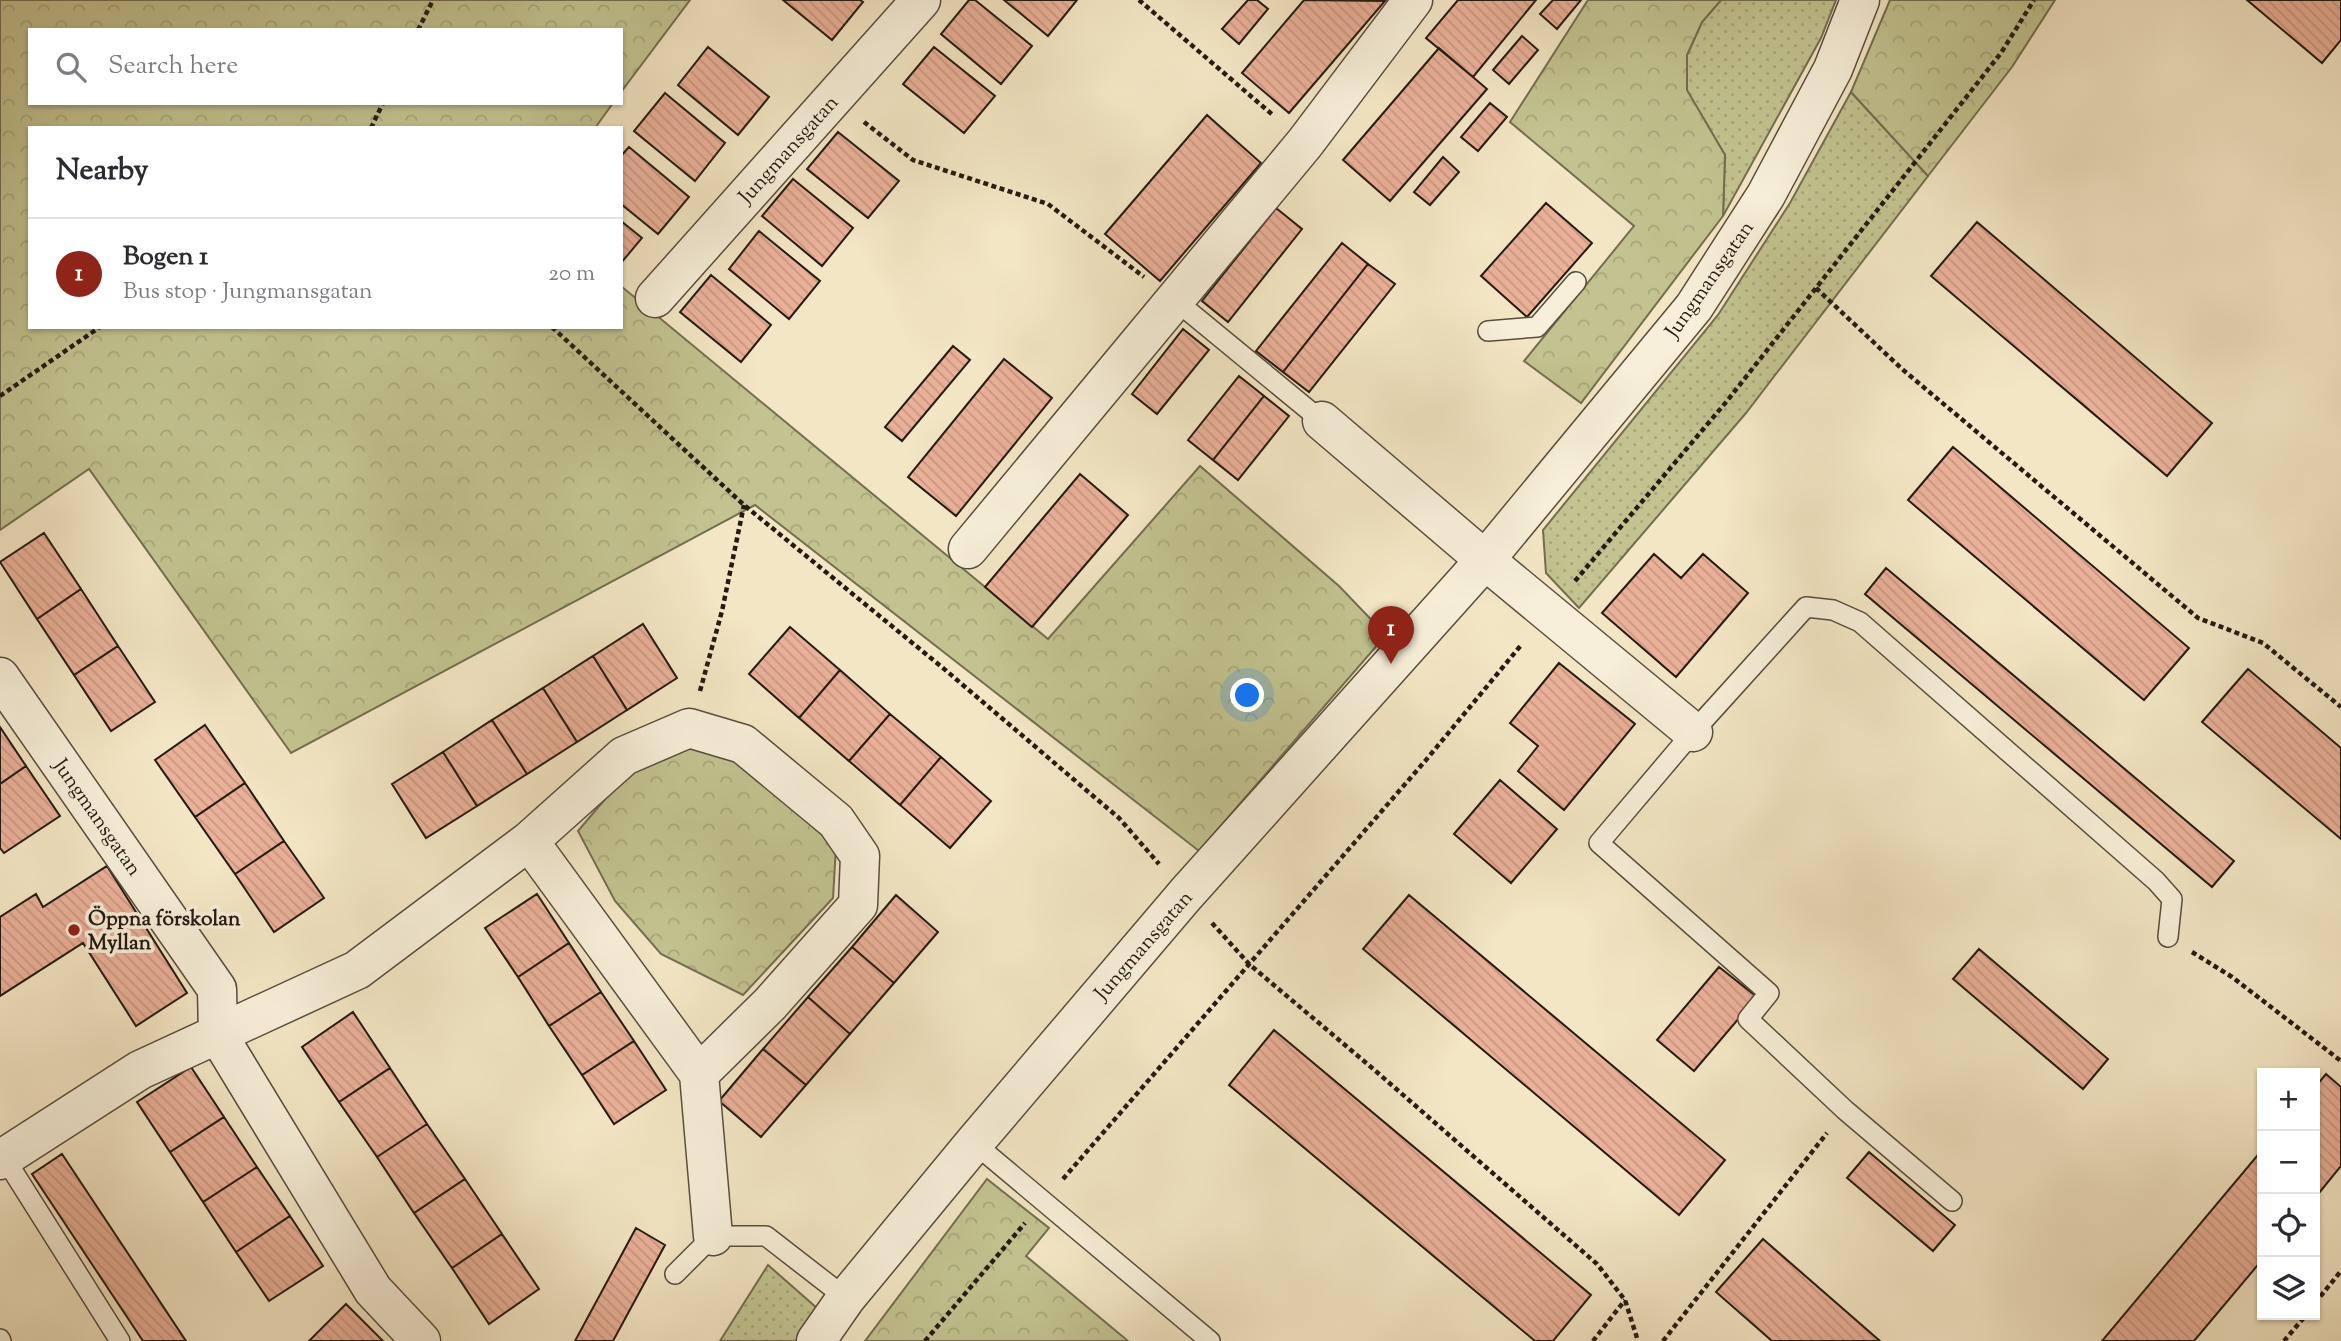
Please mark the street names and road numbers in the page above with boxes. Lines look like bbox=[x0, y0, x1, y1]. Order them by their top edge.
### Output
street label: Jungmansgatan bbox=[732, 89, 847, 212]
street label: Jungmansgatan bbox=[1658, 215, 1762, 346]
street label: Jungmansgatan bbox=[44, 752, 148, 883]
street label: Jungmansgatan bbox=[1087, 885, 1201, 1009]

